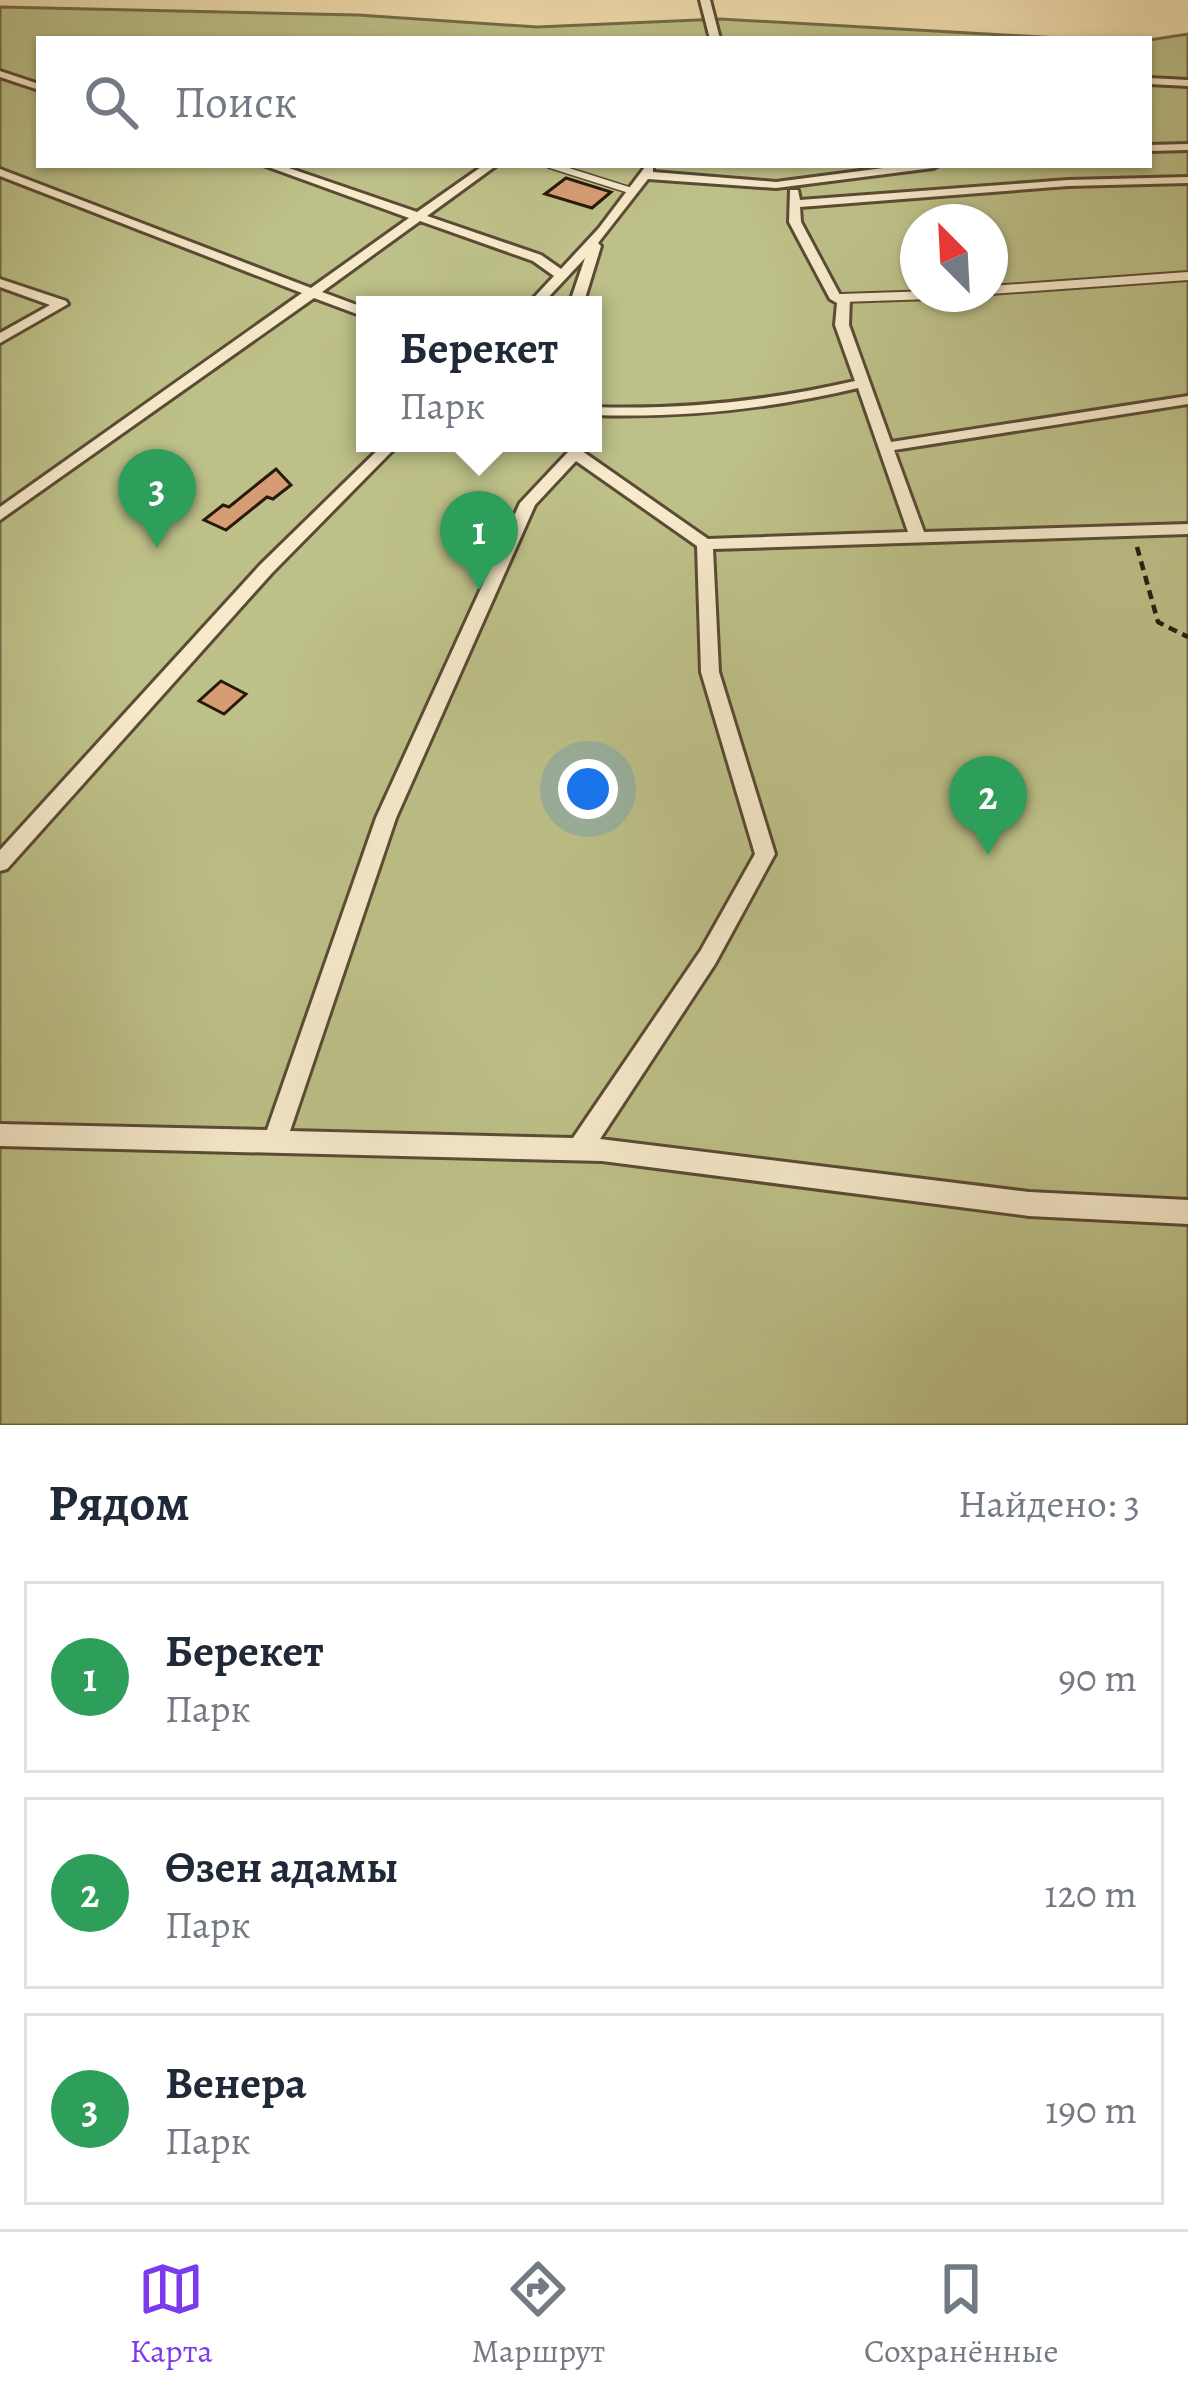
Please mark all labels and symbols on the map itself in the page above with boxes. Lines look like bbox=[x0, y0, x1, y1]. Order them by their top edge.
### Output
north arrow bbox=[900, 204, 1008, 312]
pin: 3 bbox=[118, 449, 196, 548]
pin: 1 bbox=[440, 491, 518, 590]
pin: 2 bbox=[949, 756, 1027, 855]
your location bbox=[558, 759, 618, 819]

